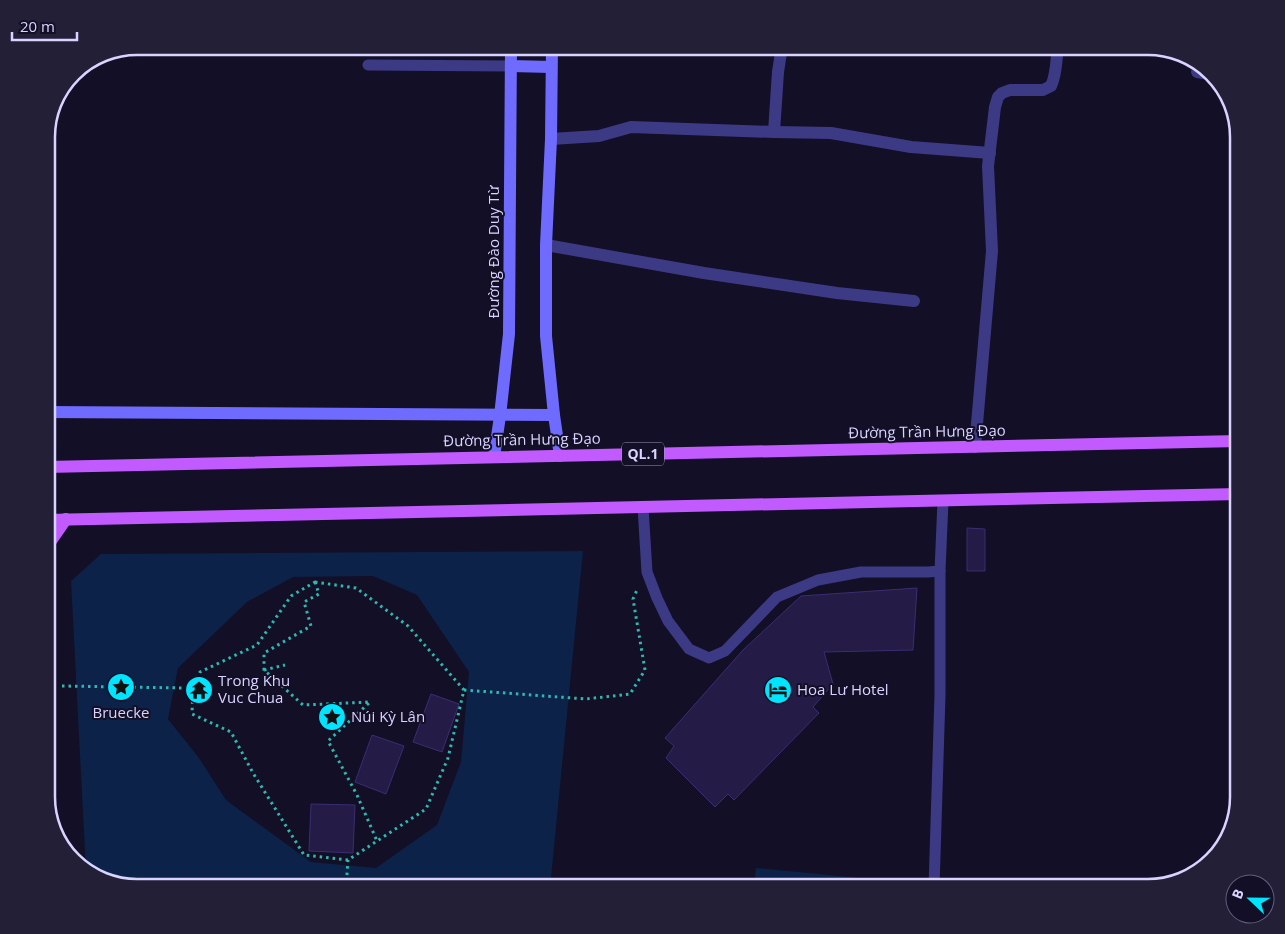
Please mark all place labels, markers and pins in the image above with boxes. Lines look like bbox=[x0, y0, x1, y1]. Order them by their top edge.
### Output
place label: Trong Khu Vuc Chua bbox=[218, 670, 290, 707]
place icon: Bruecke bbox=[106, 672, 136, 702]
temple icon: Trong Khu Vuc Chua bbox=[184, 675, 214, 705]
hotel icon: Hoa Lư Hotel bbox=[763, 675, 793, 705]
place label: Hoa Lư Hotel bbox=[797, 679, 889, 699]
place label: Bruecke bbox=[93, 702, 149, 722]
place icon: Núi Kỳ Lân bbox=[317, 702, 347, 732]
place label: Núi Kỳ Lân bbox=[351, 706, 425, 726]

